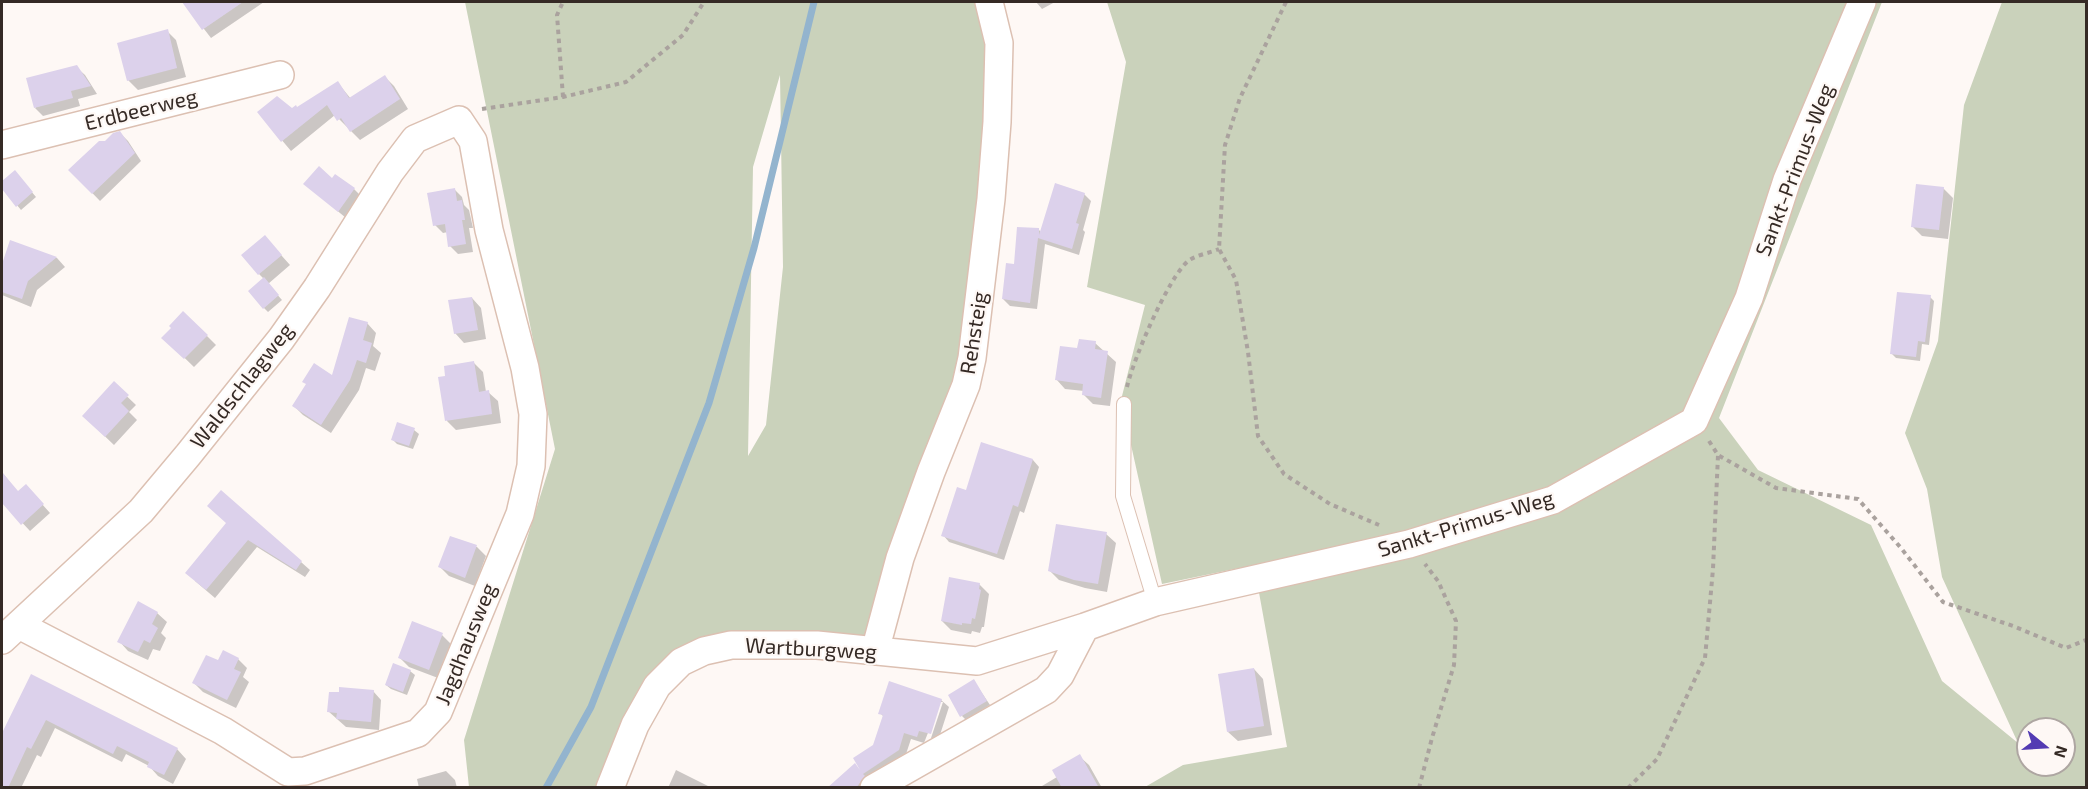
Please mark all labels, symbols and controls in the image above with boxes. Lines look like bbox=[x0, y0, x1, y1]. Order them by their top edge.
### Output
street label: Sankt-Primus-Weg bbox=[1751, 80, 1839, 260]
street label: Erdbeerweg bbox=[82, 84, 200, 136]
street label: Rehsteig bbox=[955, 290, 993, 376]
street label: Waldschlagweg bbox=[185, 318, 299, 454]
street label: Sankt-Primus-Weg bbox=[1375, 485, 1557, 563]
street label: Jagdhausweg bbox=[430, 580, 502, 708]
street label: Wartburgweg bbox=[745, 633, 877, 665]
north arrow bbox=[2016, 717, 2076, 777]
text: N bbox=[2051, 744, 2073, 761]

